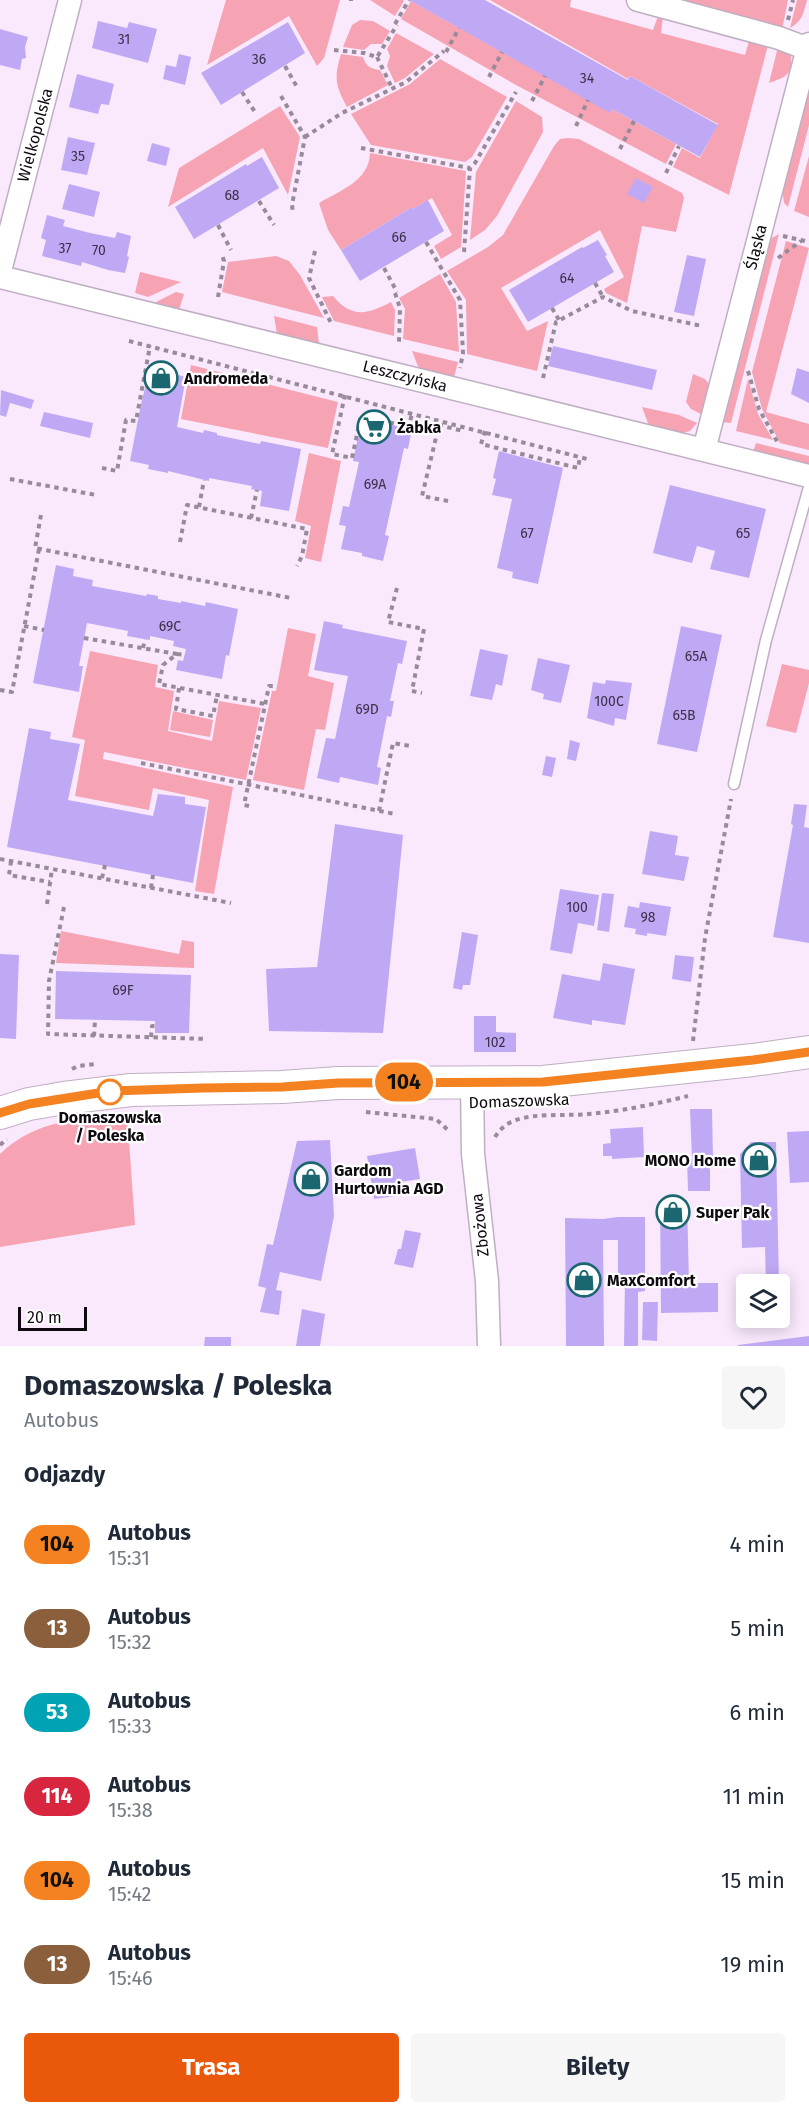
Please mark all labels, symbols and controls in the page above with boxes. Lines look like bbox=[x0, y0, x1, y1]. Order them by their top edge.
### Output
house number: 31 bbox=[118, 31, 130, 48]
house number: 36 bbox=[252, 51, 266, 68]
house number: 34 bbox=[580, 70, 595, 87]
street label: Wielkopolska bbox=[13, 86, 57, 184]
house number: 35 bbox=[71, 148, 85, 165]
house number: 68 bbox=[224, 187, 240, 204]
street label: Śląska bbox=[740, 222, 772, 272]
house number: 66 bbox=[392, 229, 406, 246]
house number: 37 bbox=[58, 240, 72, 257]
house number: 70 bbox=[92, 242, 106, 259]
house number: 64 bbox=[560, 270, 575, 287]
street label: Leszczyńska bbox=[361, 356, 449, 396]
shop icon: Andromeda bbox=[143, 360, 179, 396]
place label: Andromeda bbox=[183, 369, 269, 388]
supermarket icon: Żabka bbox=[356, 409, 392, 445]
place label: Żabka bbox=[397, 418, 441, 437]
house number: 69A bbox=[364, 476, 386, 493]
house number: 67 bbox=[520, 525, 534, 542]
house number: 65 bbox=[736, 525, 750, 542]
house number: 69C bbox=[159, 618, 181, 635]
house number: 65A bbox=[685, 648, 707, 665]
house number: 100C bbox=[594, 693, 624, 710]
house number: 69D bbox=[355, 701, 379, 718]
house number: 65B bbox=[673, 707, 695, 724]
house number: 100 bbox=[566, 899, 588, 916]
house number: 98 bbox=[640, 909, 656, 926]
house number: 69F bbox=[112, 982, 134, 999]
house number: 102 bbox=[485, 1034, 505, 1051]
line badge: 104 bbox=[370, 1062, 438, 1102]
text: 104 bbox=[387, 1069, 421, 1095]
marker: Domaszowska / Poleska bbox=[97, 1079, 123, 1105]
street label: Domaszowska bbox=[468, 1090, 570, 1112]
place label: Domaszowska / Poleska bbox=[58, 1108, 162, 1145]
shop icon: MONO Home bbox=[741, 1142, 777, 1178]
place label: MONO Home bbox=[645, 1151, 736, 1170]
shop icon: Gardom Hurtownia AGD bbox=[293, 1161, 329, 1197]
place label: Gardom Hurtownia AGD bbox=[334, 1161, 444, 1198]
street label: Zbożowa bbox=[467, 1193, 493, 1257]
shop icon: Super Pak bbox=[655, 1194, 691, 1230]
place label: Super Pak bbox=[696, 1203, 769, 1222]
shop icon: MaxComfort bbox=[566, 1262, 602, 1298]
place label: MaxComfort bbox=[607, 1271, 697, 1290]
map controls bbox=[736, 1274, 790, 1328]
button: layers bbox=[736, 1274, 790, 1328]
scale bar bbox=[18, 1304, 87, 1332]
text: 20 m bbox=[27, 1308, 62, 1327]
button: heart bbox=[722, 1366, 785, 1429]
text: Domaszowska / Poleska bbox=[24, 1369, 332, 1402]
text: Autobus bbox=[24, 1408, 99, 1432]
text: Odjazdy bbox=[24, 1461, 105, 1488]
text: Autobus bbox=[108, 1519, 191, 1546]
text: 104 bbox=[40, 1531, 74, 1557]
text: 4 min bbox=[730, 1531, 785, 1558]
text: 15:31 bbox=[108, 1546, 150, 1570]
text: Autobus bbox=[108, 1603, 191, 1630]
text: 13 bbox=[47, 1615, 67, 1641]
text: 5 min bbox=[730, 1615, 785, 1642]
text: 15:32 bbox=[108, 1630, 151, 1654]
text: Autobus bbox=[108, 1687, 191, 1714]
text: 53 bbox=[46, 1699, 68, 1725]
text: 6 min bbox=[729, 1699, 785, 1726]
text: 15:33 bbox=[108, 1714, 152, 1738]
text: Autobus bbox=[108, 1771, 191, 1798]
text: 114 bbox=[42, 1783, 72, 1809]
text: 11 min bbox=[722, 1783, 785, 1810]
text: 15:38 bbox=[108, 1798, 153, 1822]
text: Autobus bbox=[108, 1855, 191, 1882]
text: 104 bbox=[40, 1867, 74, 1893]
text: 15 min bbox=[721, 1867, 785, 1894]
text: 15:42 bbox=[108, 1882, 152, 1906]
text: Autobus bbox=[108, 1939, 191, 1966]
text: 13 bbox=[47, 1951, 67, 1977]
text: 19 min bbox=[720, 1951, 785, 1978]
text: 15:46 bbox=[108, 1966, 153, 1990]
button: Trasa bbox=[24, 2033, 399, 2102]
button: Bilety bbox=[411, 2033, 785, 2102]

